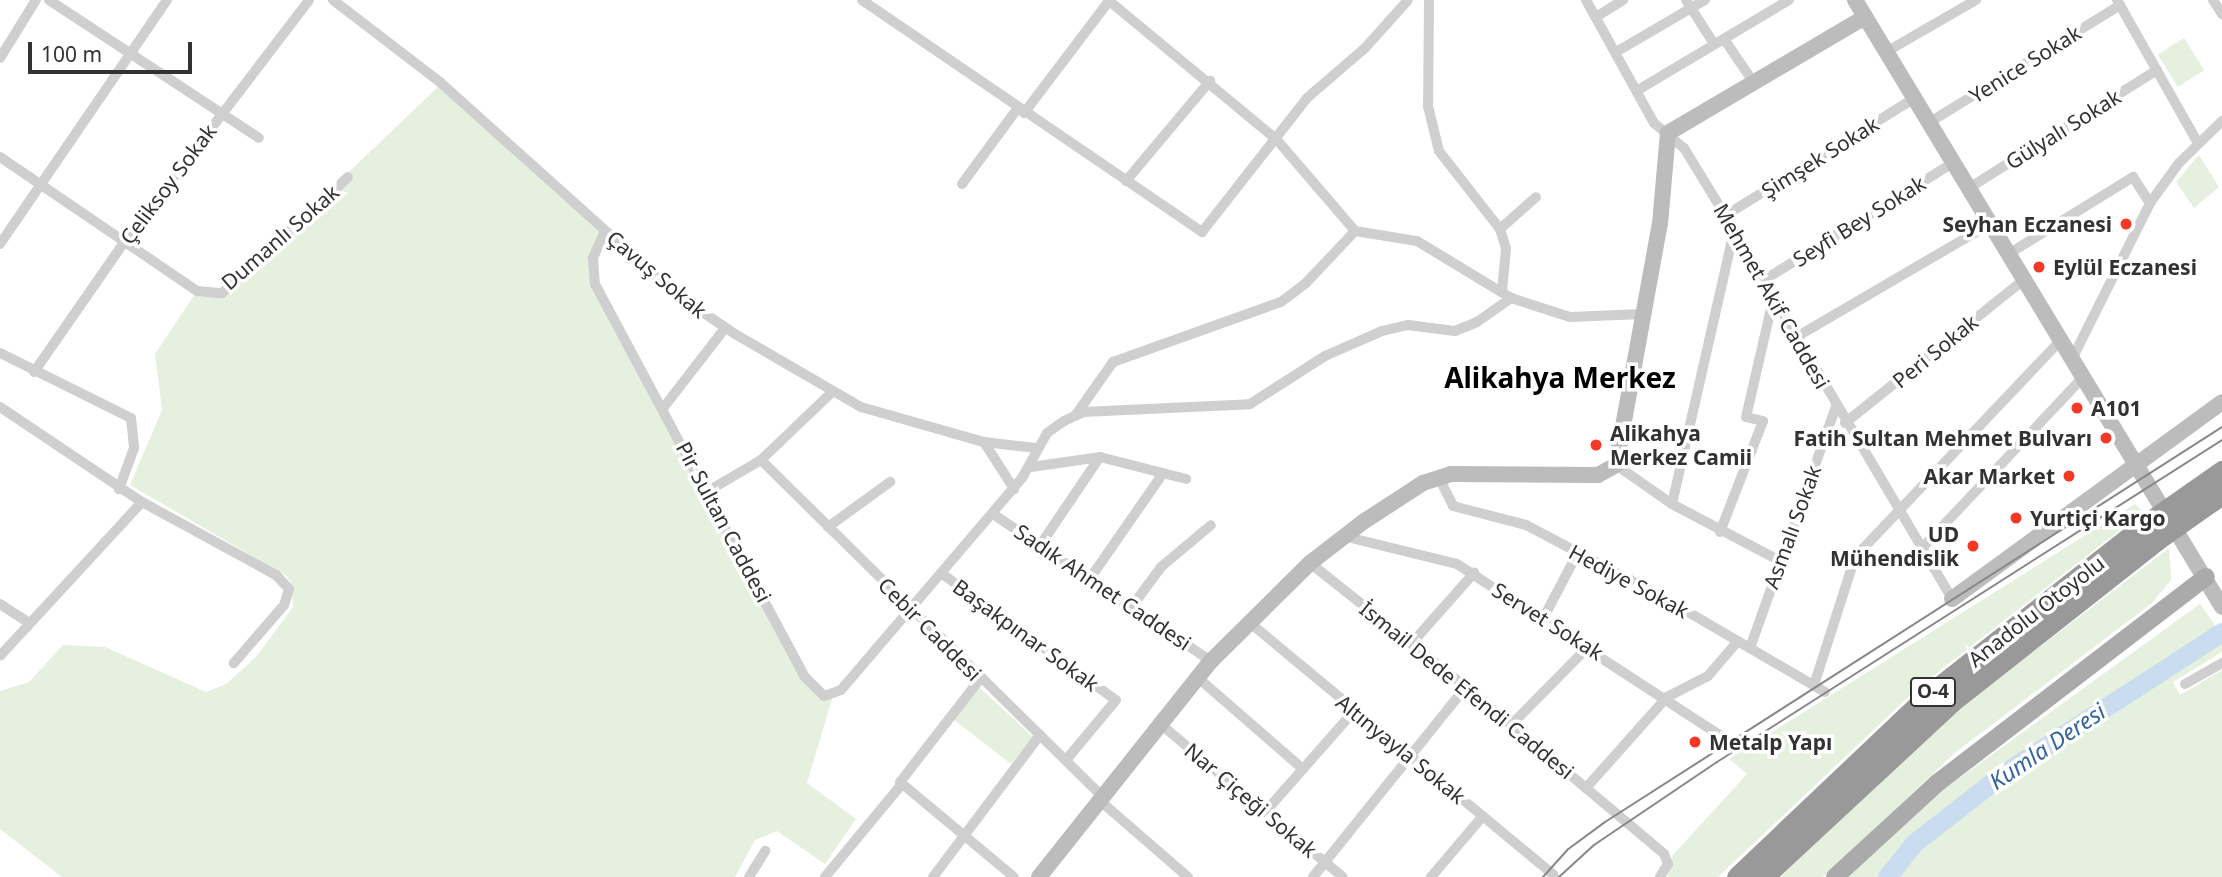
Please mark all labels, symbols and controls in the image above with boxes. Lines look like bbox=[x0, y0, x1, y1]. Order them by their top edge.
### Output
street label: Yenice Sokak bbox=[1965, 20, 2085, 108]
scale bar bbox=[32, 28, 196, 72]
text: 100 m bbox=[41, 40, 102, 68]
street label: Gülyalı Sokak bbox=[2001, 84, 2125, 174]
street label: Şimşek Sokak bbox=[1757, 111, 1883, 203]
street label: Çeliksoy Sokak bbox=[115, 119, 221, 249]
street label: Seyfi Bey Sokak bbox=[1788, 170, 1930, 272]
street label: Dumanlı Sokak bbox=[216, 179, 344, 295]
street label: Mehmet Akif Caddesi bbox=[1709, 199, 1835, 393]
place label: Seyhan Eczanesi bbox=[1942, 211, 2112, 237]
marker: Seyhan Eczanesi bbox=[2118, 216, 2134, 232]
street label: Çavuş Sokak bbox=[602, 225, 712, 323]
place label: Eylül Eczanesi bbox=[2053, 254, 2197, 280]
marker: Eylül Eczanesi bbox=[2031, 259, 2047, 275]
street label: Peri Sokak bbox=[1887, 309, 1983, 393]
district label: Alikahya Merkez bbox=[1444, 360, 1676, 394]
place label: A101 bbox=[2091, 395, 2142, 421]
marker: A101 bbox=[2069, 400, 2085, 416]
place label: Alikahya Merkez Camii bbox=[1610, 420, 1752, 470]
place label: Fatih Sultan Mehmet Bulvarı bbox=[1793, 425, 2092, 451]
marker: Fatih Sultan Mehmet Bulvarı bbox=[2098, 430, 2114, 446]
street label: Pir Sultan Caddesi bbox=[671, 437, 777, 607]
marker: Alikahya Merkez Camii bbox=[1588, 437, 1604, 453]
street label: Asmalı Sokak bbox=[1758, 462, 1826, 592]
place label: Akar Market bbox=[1924, 463, 2055, 489]
marker: Akar Market bbox=[2061, 468, 2077, 484]
place label: Yurtiçi Kargo bbox=[2030, 505, 2166, 531]
marker: Yurtiçi Kargo bbox=[2008, 510, 2024, 526]
street label: Sadık Ahmet Caddesi bbox=[1010, 519, 1196, 655]
place label: UD Mühendislik bbox=[1830, 521, 1959, 571]
marker: UD Mühendislik bbox=[1965, 538, 1981, 554]
street label: Hediye Sokak bbox=[1565, 539, 1693, 623]
street label: Anadolu Otoyolu bbox=[1963, 550, 2109, 672]
street label: Cebir Caddesi bbox=[873, 572, 987, 686]
street label: Başakpınar Sokak bbox=[948, 574, 1104, 696]
street label: Servet Sokak bbox=[1488, 577, 1608, 665]
street label: İsmail Dede Efendi Caddesi bbox=[1355, 596, 1579, 784]
road number: O-4 bbox=[1909, 677, 1958, 708]
street label: Altınyayla Sokak bbox=[1331, 689, 1471, 809]
water label: Kumla Deresi bbox=[1984, 697, 2110, 795]
place label: Metalp Yapı bbox=[1709, 729, 1832, 755]
marker: Metalp Yapı bbox=[1687, 734, 1703, 750]
street label: Nar Çiçeği Sokak bbox=[1180, 737, 1322, 863]

